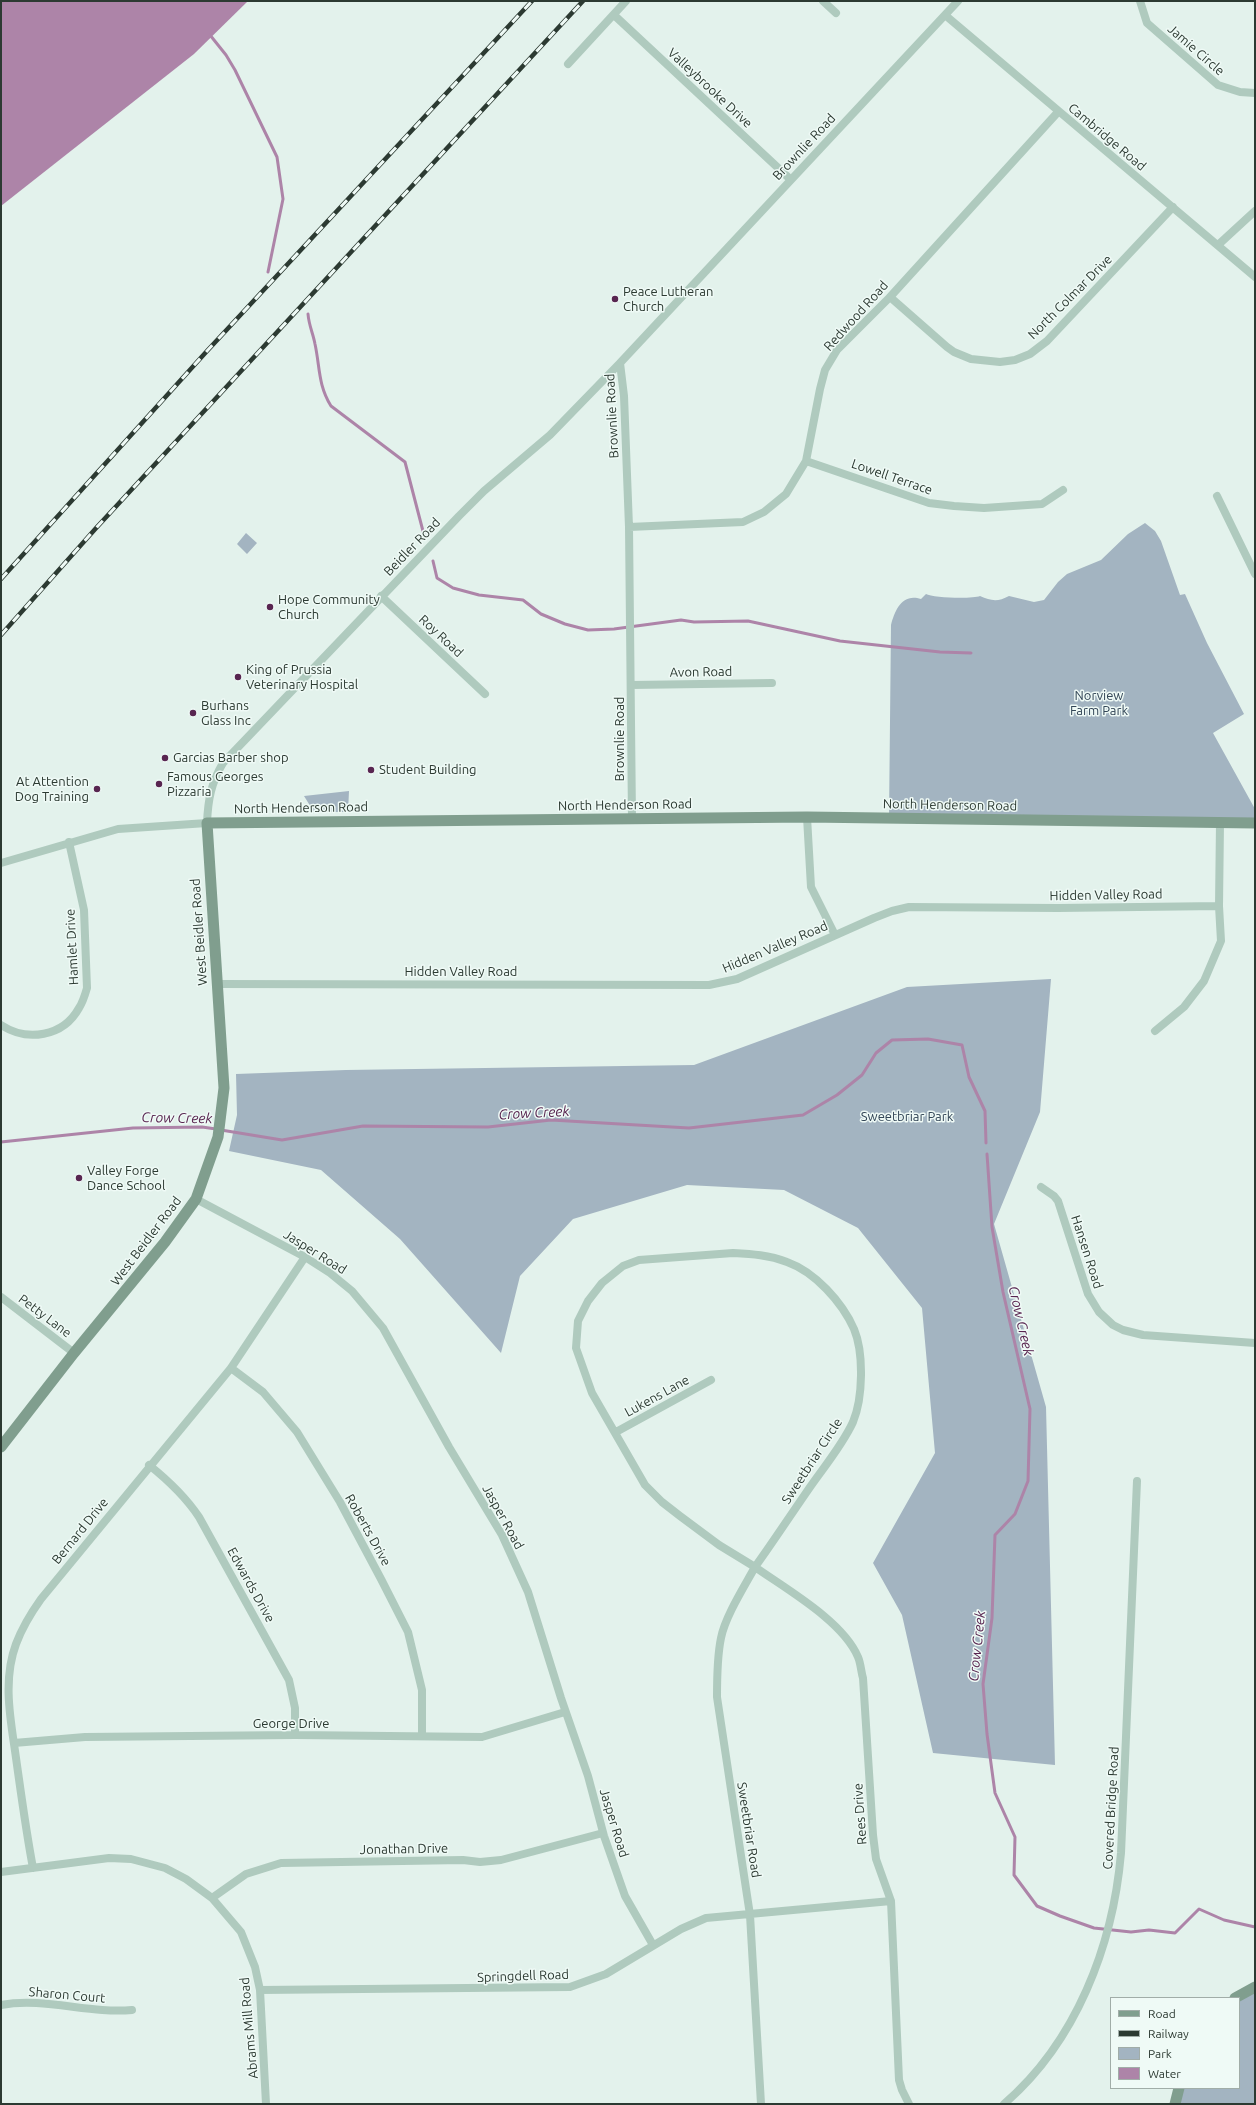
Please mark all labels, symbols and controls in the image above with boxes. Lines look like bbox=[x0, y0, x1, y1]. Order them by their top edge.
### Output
street label: Jamie Circle bbox=[1164, 21, 1228, 79]
street label: Valleybrooke Drive bbox=[664, 45, 756, 131]
street label: Cambridge Road bbox=[1065, 100, 1149, 174]
street label: Brownlie Road bbox=[769, 111, 839, 183]
street label: North Colmar Drive bbox=[1025, 252, 1115, 342]
street label: Redwood Road bbox=[821, 278, 891, 354]
place label: Peace Lutheran Church bbox=[623, 284, 713, 315]
marker: Peace Lutheran Church bbox=[610, 294, 620, 304]
street label: Brownlie Road bbox=[602, 373, 622, 459]
street label: Lowell Terrace bbox=[849, 456, 935, 498]
street label: Beidler Road bbox=[380, 515, 444, 579]
place label: Hope Community Church bbox=[278, 592, 380, 623]
marker: Hope Community Church bbox=[265, 602, 275, 612]
street label: Roy Road bbox=[416, 612, 466, 660]
place label: King of Prussia Veterinary Hospital bbox=[246, 662, 358, 693]
street label: Avon Road bbox=[670, 664, 732, 680]
marker: King of Prussia Veterinary Hospital bbox=[233, 672, 243, 682]
park label: Norview Farm Park bbox=[1070, 688, 1128, 719]
street label: Brownlie Road bbox=[612, 697, 628, 781]
place label: Burhans Glass Inc bbox=[201, 698, 251, 729]
marker: Burhans Glass Inc bbox=[188, 708, 198, 718]
place label: Garcias Barber shop bbox=[173, 750, 289, 766]
marker: Garcias Barber shop bbox=[160, 753, 170, 763]
place label: Student Building bbox=[379, 762, 477, 778]
marker: Student Building bbox=[366, 765, 376, 775]
place label: Famous Georges Pizzaria bbox=[167, 769, 263, 800]
place label: At Attention Dog Training bbox=[15, 774, 89, 805]
marker: Famous Georges Pizzaria bbox=[154, 779, 164, 789]
marker: At Attention Dog Training bbox=[92, 784, 102, 794]
street label: North Henderson Road bbox=[558, 796, 692, 814]
street label: North Henderson Road bbox=[883, 796, 1017, 814]
street label: North Henderson Road bbox=[234, 799, 368, 817]
street label: West Beidler Road bbox=[187, 878, 211, 986]
street label: Hidden Valley Road bbox=[1049, 886, 1163, 904]
street label: Hamlet Drive bbox=[62, 908, 82, 986]
street label: Hidden Valley Road bbox=[720, 918, 830, 976]
street label: Hidden Valley Road bbox=[405, 964, 517, 980]
water label: Crow Creek bbox=[498, 1103, 570, 1123]
water label: Crow Creek bbox=[141, 1109, 213, 1127]
park label: Sweetbriar Park bbox=[861, 1109, 953, 1125]
place label: Valley Forge Dance School bbox=[87, 1163, 165, 1194]
marker: Valley Forge Dance School bbox=[74, 1173, 84, 1183]
street label: West Beidler Road bbox=[107, 1193, 185, 1289]
street label: Hansen Road bbox=[1068, 1213, 1106, 1291]
street label: Jasper Road bbox=[281, 1226, 349, 1278]
water label: Crow Creek bbox=[1005, 1284, 1037, 1358]
street label: Petty Lane bbox=[16, 1291, 74, 1341]
street label: Lukens Lane bbox=[622, 1372, 692, 1420]
street label: Sweetbriar Circle bbox=[778, 1415, 846, 1507]
street label: Jasper Road bbox=[479, 1482, 527, 1552]
street label: Roberts Drive bbox=[342, 1491, 394, 1569]
street label: Bernard Drive bbox=[49, 1495, 111, 1567]
street label: Edwards Drive bbox=[224, 1545, 278, 1625]
water label: Crow Creek bbox=[965, 1610, 989, 1682]
street label: George Drive bbox=[253, 1716, 329, 1732]
street label: Covered Bridge Road bbox=[1100, 1746, 1122, 1870]
street label: Sweetbriar Road bbox=[734, 1781, 764, 1879]
street label: Rees Drive bbox=[850, 1783, 870, 1845]
street label: Jasper Road bbox=[596, 1787, 632, 1859]
street label: Jonathan Drive bbox=[360, 1840, 448, 1858]
street label: Springdell Road bbox=[477, 1967, 569, 1985]
street label: Abrams Mill Road bbox=[237, 1977, 261, 2079]
street label: Sharon Court bbox=[28, 1984, 106, 2006]
legend bbox=[1110, 1997, 1240, 2089]
text: Road bbox=[1148, 2007, 1176, 2020]
text: Railway bbox=[1148, 2027, 1189, 2040]
text: Park bbox=[1148, 2047, 1172, 2060]
text: Water bbox=[1148, 2067, 1181, 2080]

